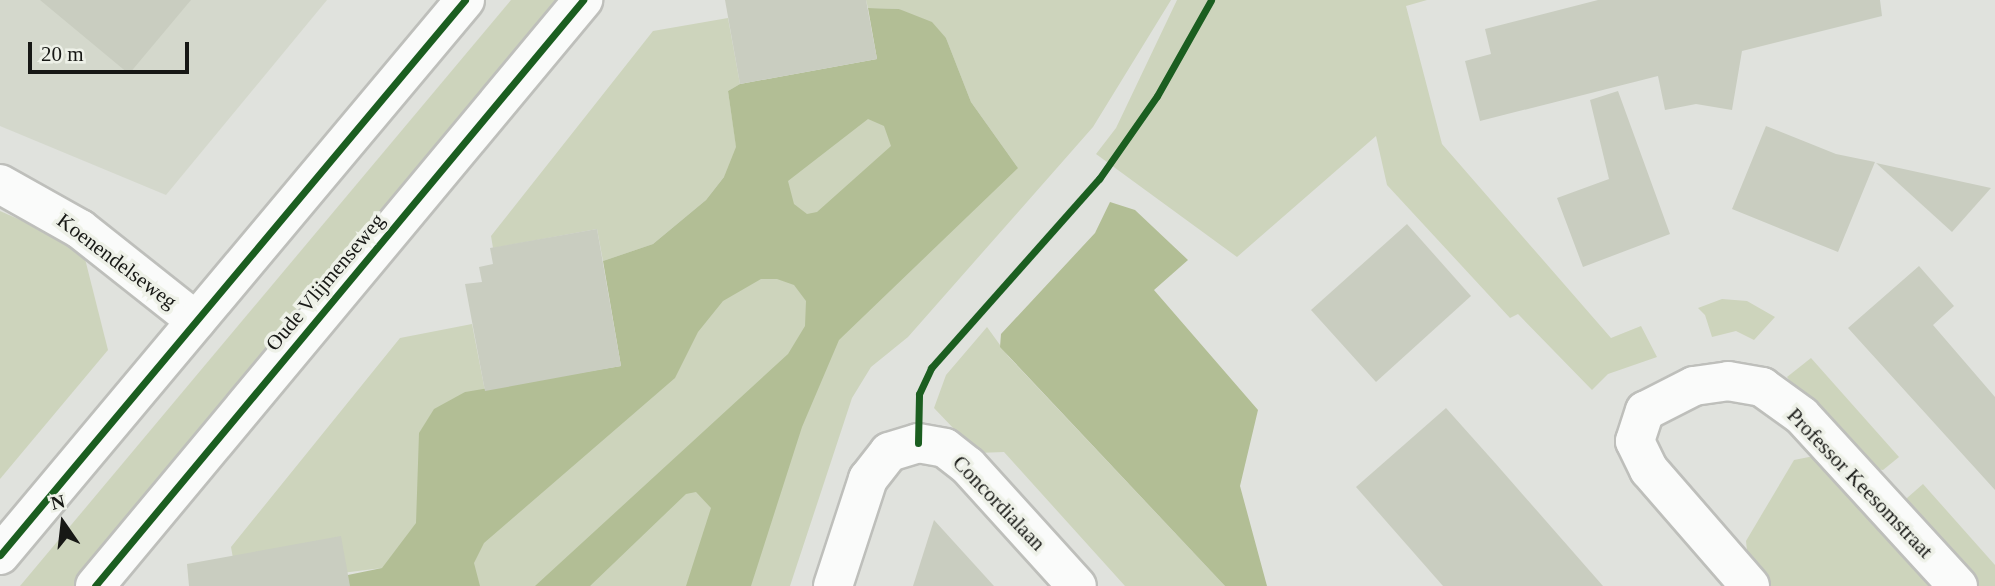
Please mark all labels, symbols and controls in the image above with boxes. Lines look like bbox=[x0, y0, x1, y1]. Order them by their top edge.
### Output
scale bar bbox=[32, 28, 192, 72]
text: 20 m bbox=[41, 42, 84, 66]
street label: Koenendelseweg bbox=[52, 208, 182, 314]
street label: Oude Vlijmenseweg bbox=[260, 208, 390, 356]
street label: Professor Keesomstraat bbox=[1782, 403, 1938, 563]
street label: Concordialaan bbox=[947, 450, 1051, 556]
north arrow bbox=[28, 488, 98, 558]
text: N bbox=[49, 490, 67, 514]

